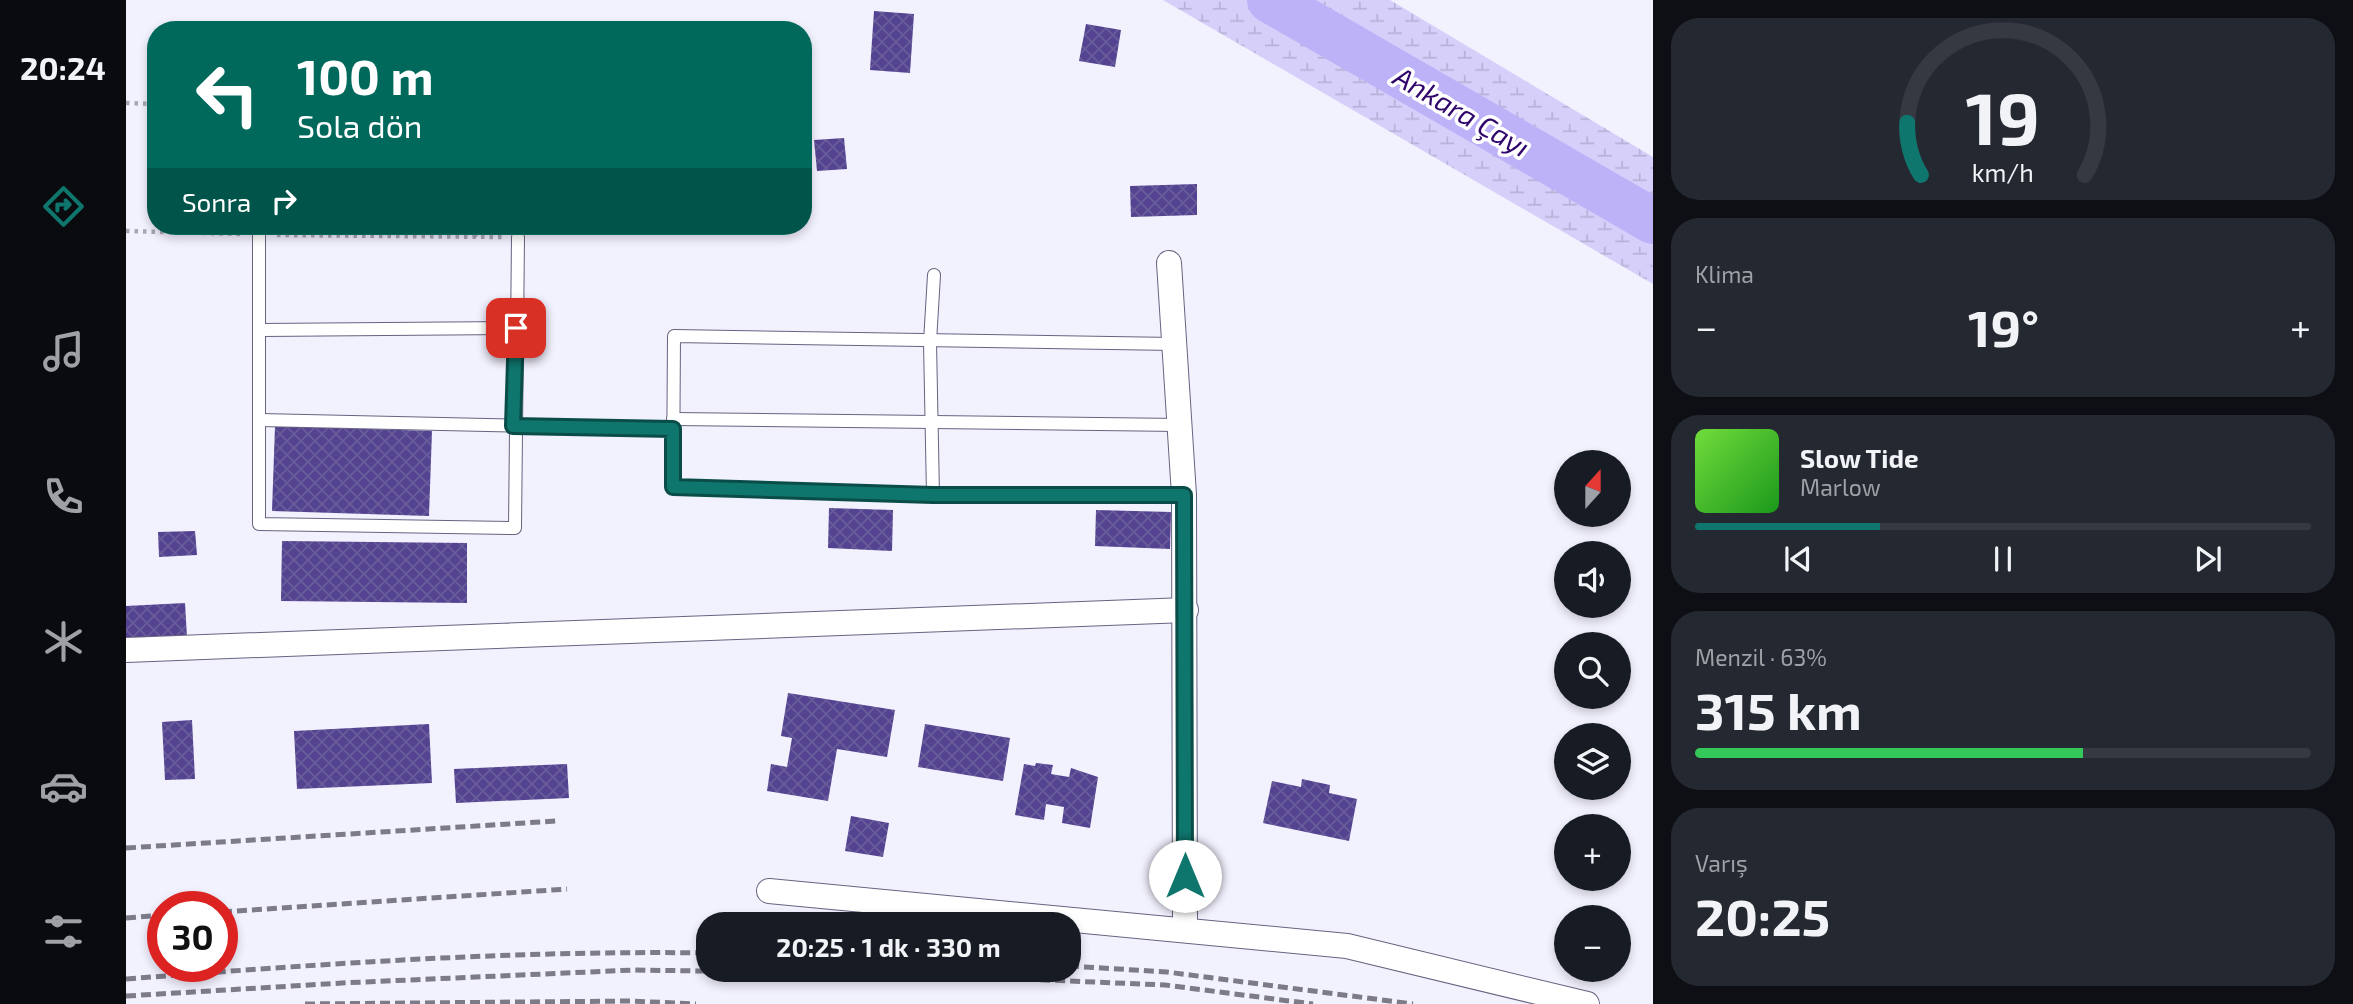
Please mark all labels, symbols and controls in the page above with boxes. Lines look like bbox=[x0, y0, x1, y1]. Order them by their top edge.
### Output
text: 100 m bbox=[297, 46, 434, 105]
text: 20:24 bbox=[20, 48, 106, 86]
icon: left bbox=[182, 49, 273, 140]
water label: Ankara Çayı bbox=[1387, 58, 1536, 164]
text: 19 bbox=[1966, 72, 2040, 160]
text: Sola dön bbox=[297, 106, 422, 144]
text: km/h bbox=[1972, 157, 2034, 187]
icon: directions bbox=[39, 182, 88, 231]
icon: right bbox=[265, 182, 303, 220]
text: Sonra bbox=[182, 186, 251, 217]
text: Klima bbox=[1695, 260, 1754, 288]
text: 19° bbox=[1968, 295, 2039, 357]
pin bbox=[486, 298, 546, 358]
text: − bbox=[1695, 303, 1717, 349]
text: + bbox=[2290, 303, 2311, 349]
icon: arrive bbox=[497, 309, 535, 347]
icon: music bbox=[39, 327, 88, 376]
text: Slow Tide bbox=[1800, 442, 1919, 473]
north arrow bbox=[1554, 450, 1631, 527]
map controls bbox=[1554, 450, 1631, 982]
icon: phone bbox=[39, 472, 88, 521]
text: Marlow bbox=[1800, 473, 1881, 501]
icon: previous bbox=[1779, 540, 1817, 578]
icon: pause bbox=[1984, 540, 2022, 578]
icon: next bbox=[2189, 540, 2227, 578]
button: sound bbox=[1554, 541, 1631, 618]
icon: climate bbox=[39, 617, 88, 666]
button: search bbox=[1554, 632, 1631, 709]
text: Menzil · 63% bbox=[1695, 643, 1827, 671]
text: 315 km bbox=[1695, 678, 1862, 740]
button: layers bbox=[1554, 723, 1631, 800]
icon: car bbox=[39, 762, 88, 811]
button: + bbox=[1554, 814, 1631, 891]
position arrow bbox=[1148, 839, 1222, 913]
text: Varış bbox=[1695, 849, 1748, 877]
text: 20:25 bbox=[1695, 884, 1830, 946]
speed limit sign: 30 bbox=[147, 891, 238, 982]
button: − bbox=[1554, 905, 1631, 982]
icon: filters bbox=[39, 907, 88, 956]
text: 20:25 · 1 dk · 330 m bbox=[776, 931, 1001, 962]

